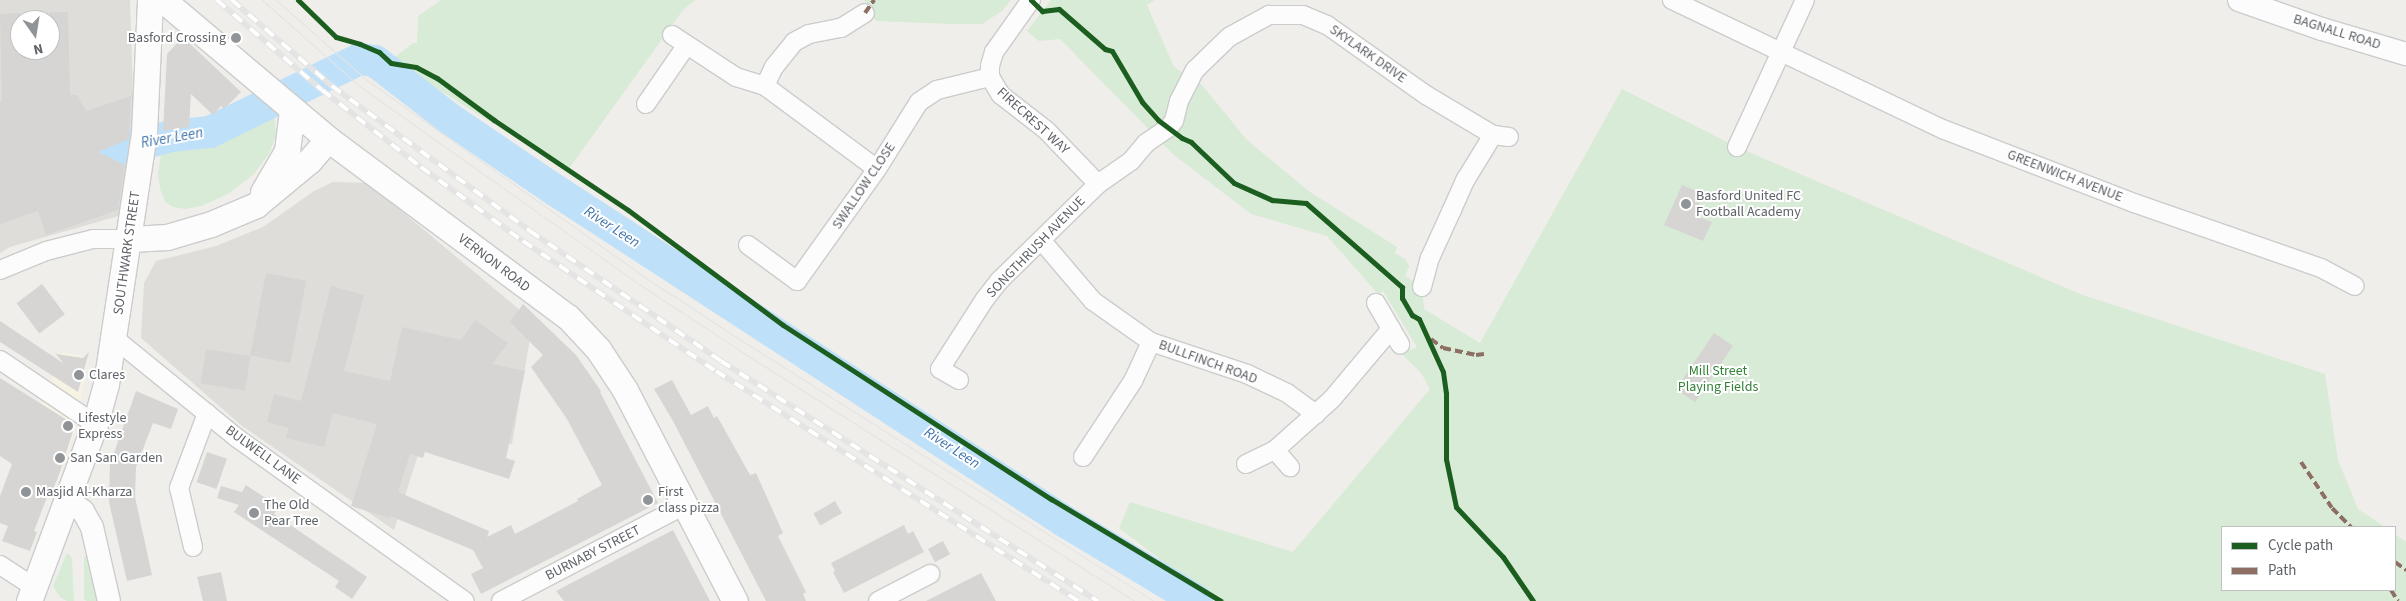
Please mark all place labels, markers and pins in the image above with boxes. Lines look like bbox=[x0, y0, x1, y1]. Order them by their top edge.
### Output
place label: Basford Crossing bbox=[128, 30, 226, 46]
marker: Basford Crossing bbox=[230, 32, 242, 44]
place label: Basford United FC Football Academy bbox=[1696, 188, 1801, 220]
marker: Basford United FC Football Academy bbox=[1680, 198, 1692, 210]
place label: Clares bbox=[89, 367, 125, 383]
marker: Clares bbox=[73, 369, 85, 381]
place label: Lifestyle Express bbox=[78, 410, 127, 442]
marker: Lifestyle Express bbox=[62, 420, 74, 432]
place label: San San Garden bbox=[70, 450, 163, 466]
marker: San San Garden bbox=[54, 452, 66, 464]
place label: Masjid Al-Kharza bbox=[36, 484, 132, 500]
place label: First class pizza bbox=[658, 484, 719, 516]
marker: Masjid Al-Kharza bbox=[20, 486, 32, 498]
marker: First class pizza bbox=[642, 494, 654, 506]
place label: The Old Pear Tree bbox=[264, 497, 319, 530]
marker: The Old Pear Tree bbox=[248, 507, 260, 519]

